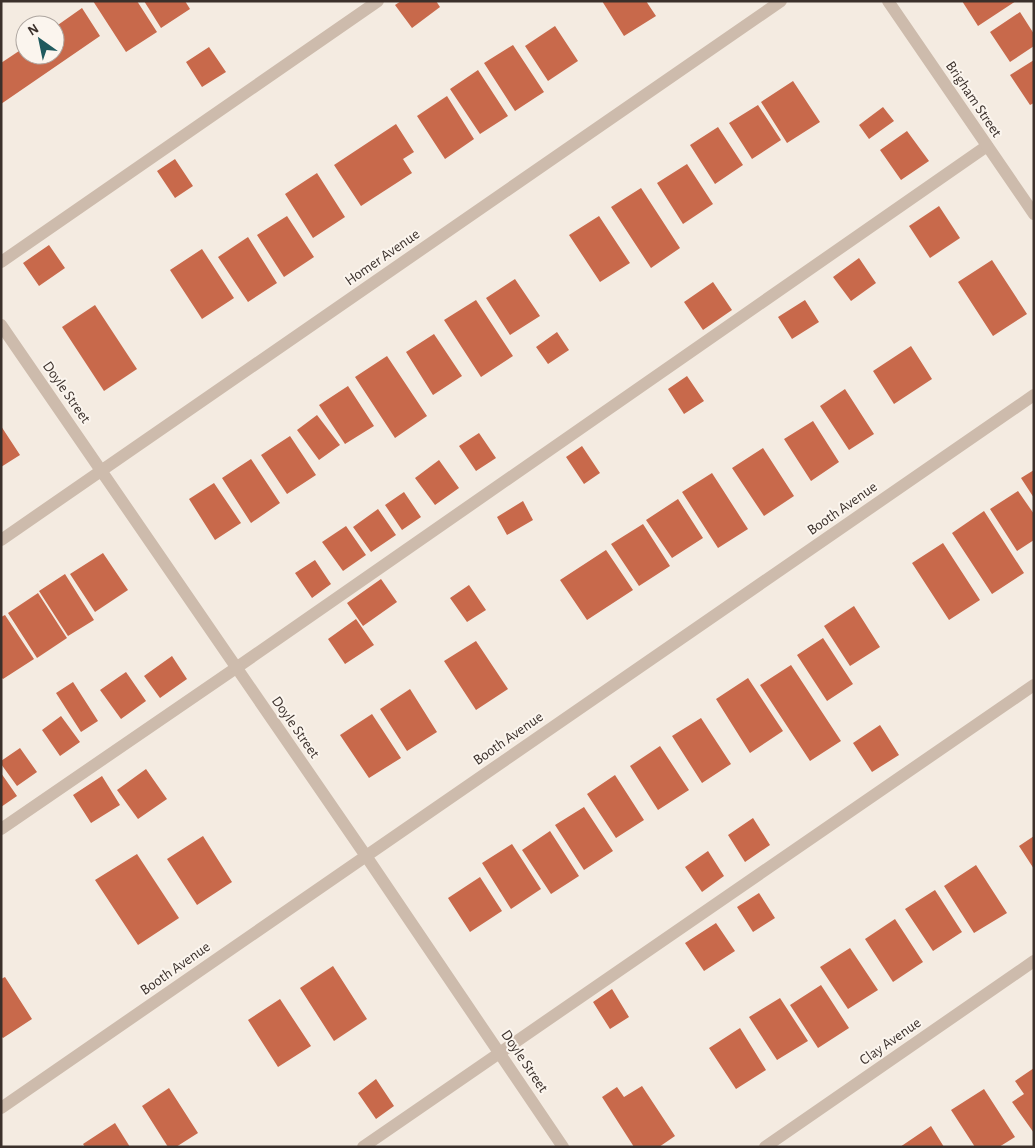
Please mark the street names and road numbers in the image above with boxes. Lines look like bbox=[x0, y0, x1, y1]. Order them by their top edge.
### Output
street label: Brigham Street bbox=[943, 59, 1005, 140]
street label: Homer Avenue bbox=[342, 226, 422, 289]
street label: Doyle Street bbox=[40, 359, 93, 426]
street label: Booth Avenue bbox=[805, 479, 880, 538]
street label: Doyle Street bbox=[269, 694, 322, 761]
street label: Booth Avenue bbox=[471, 709, 546, 768]
street label: Booth Avenue bbox=[138, 939, 213, 998]
street label: Clay Avenue bbox=[857, 1015, 924, 1068]
street label: Doyle Street bbox=[498, 1027, 551, 1095]

